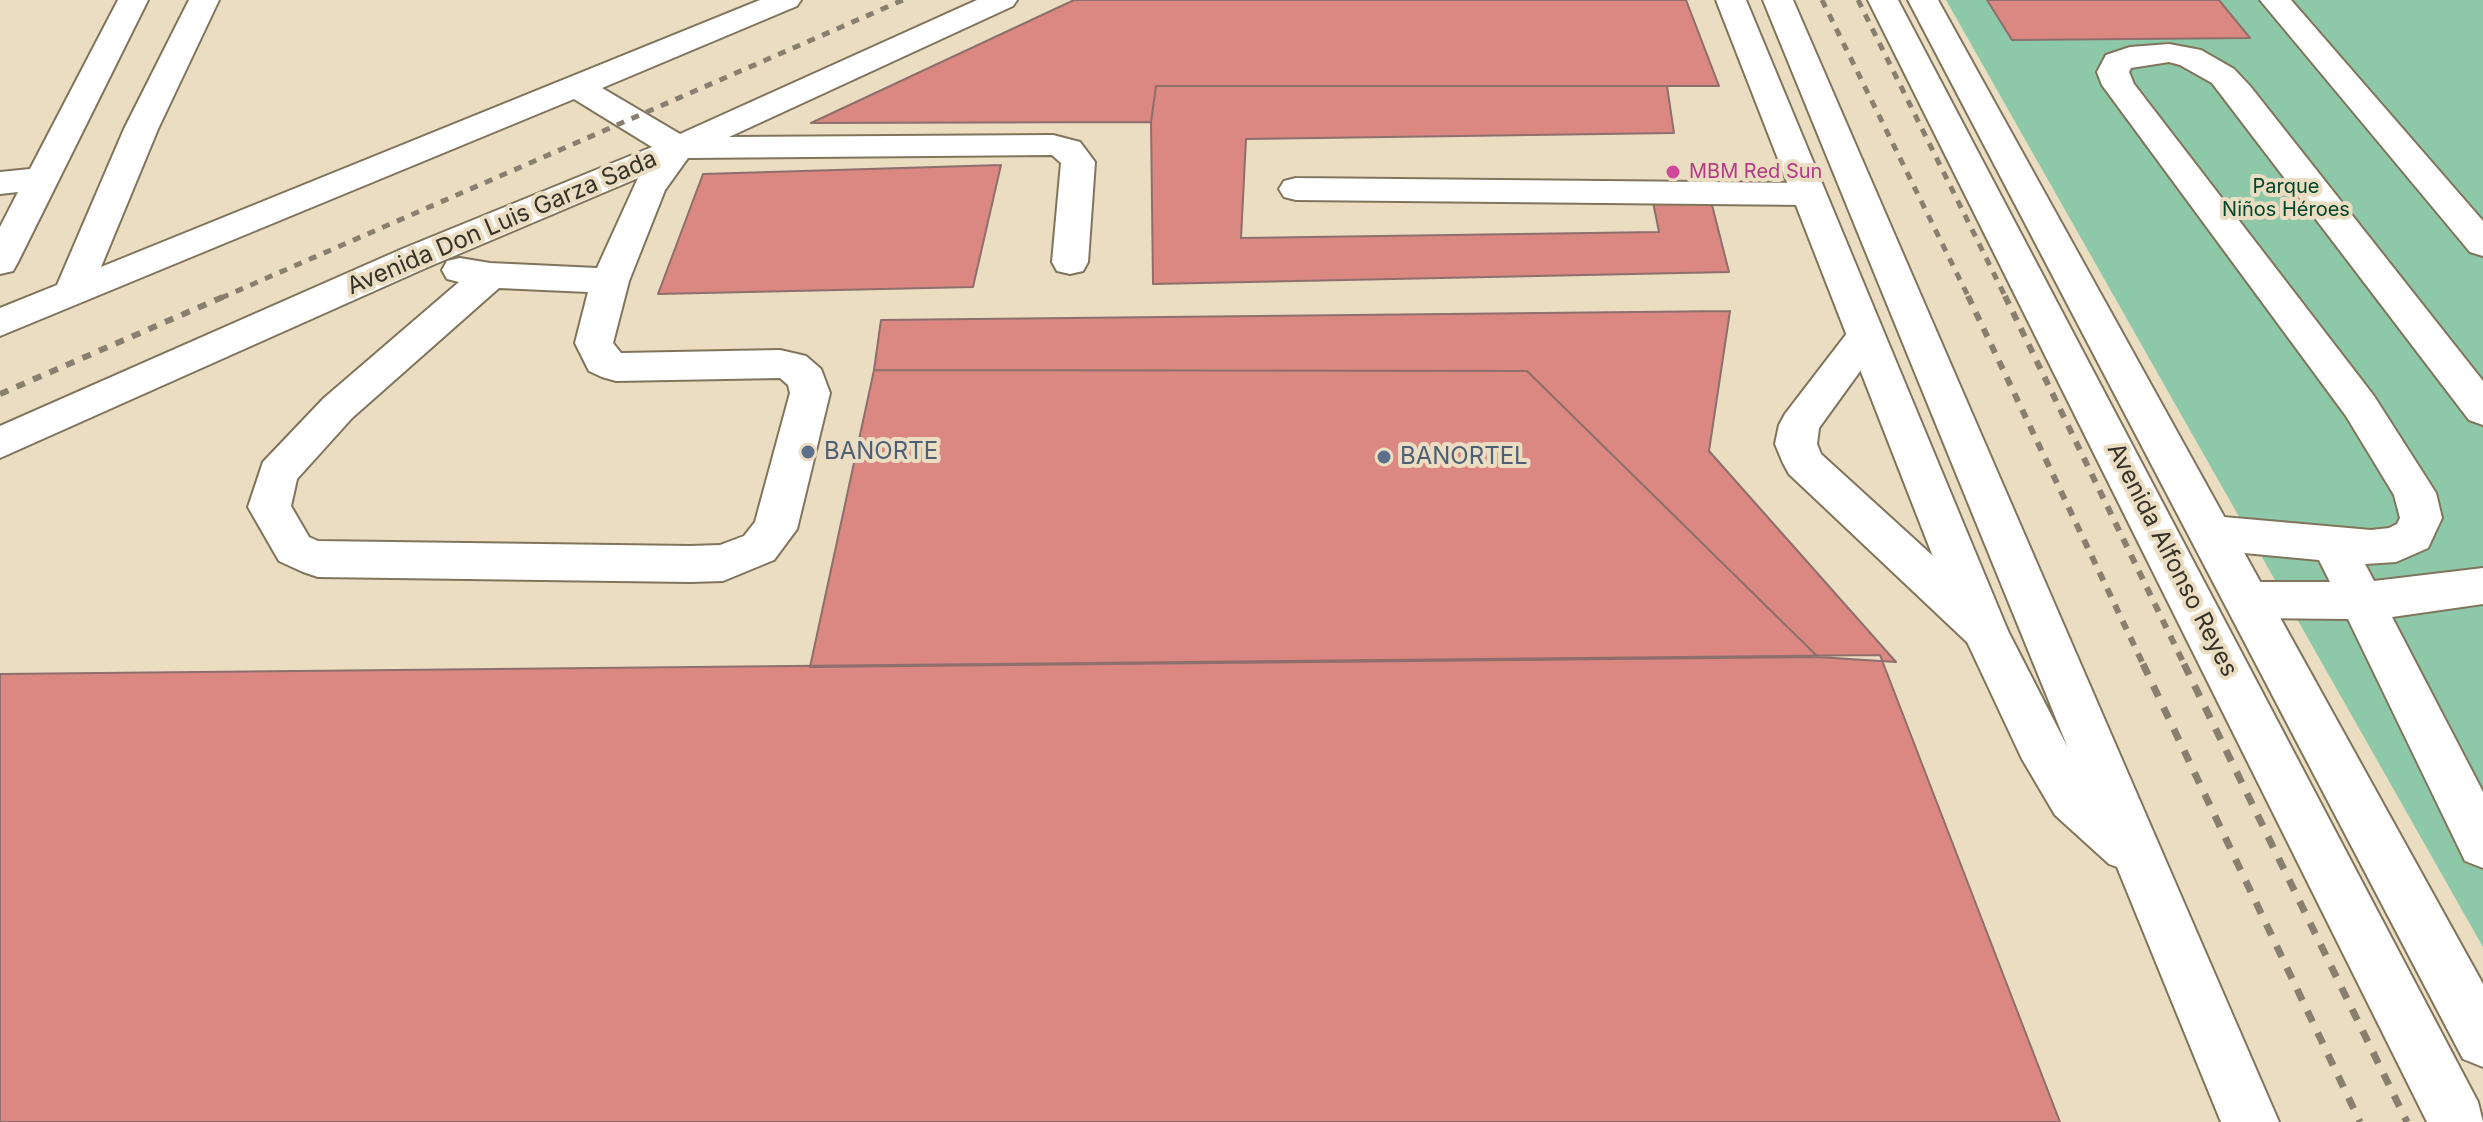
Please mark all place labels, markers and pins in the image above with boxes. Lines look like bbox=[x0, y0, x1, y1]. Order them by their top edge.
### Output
place label: MBM Red Sun bbox=[1689, 160, 1822, 184]
marker: MBM Red Sun bbox=[1664, 163, 1682, 181]
place label: BANORTE bbox=[824, 438, 938, 466]
marker: BANORTE bbox=[799, 443, 817, 461]
place label: BANORTEL bbox=[1400, 443, 1528, 471]
marker: BANORTEL bbox=[1375, 448, 1393, 466]

